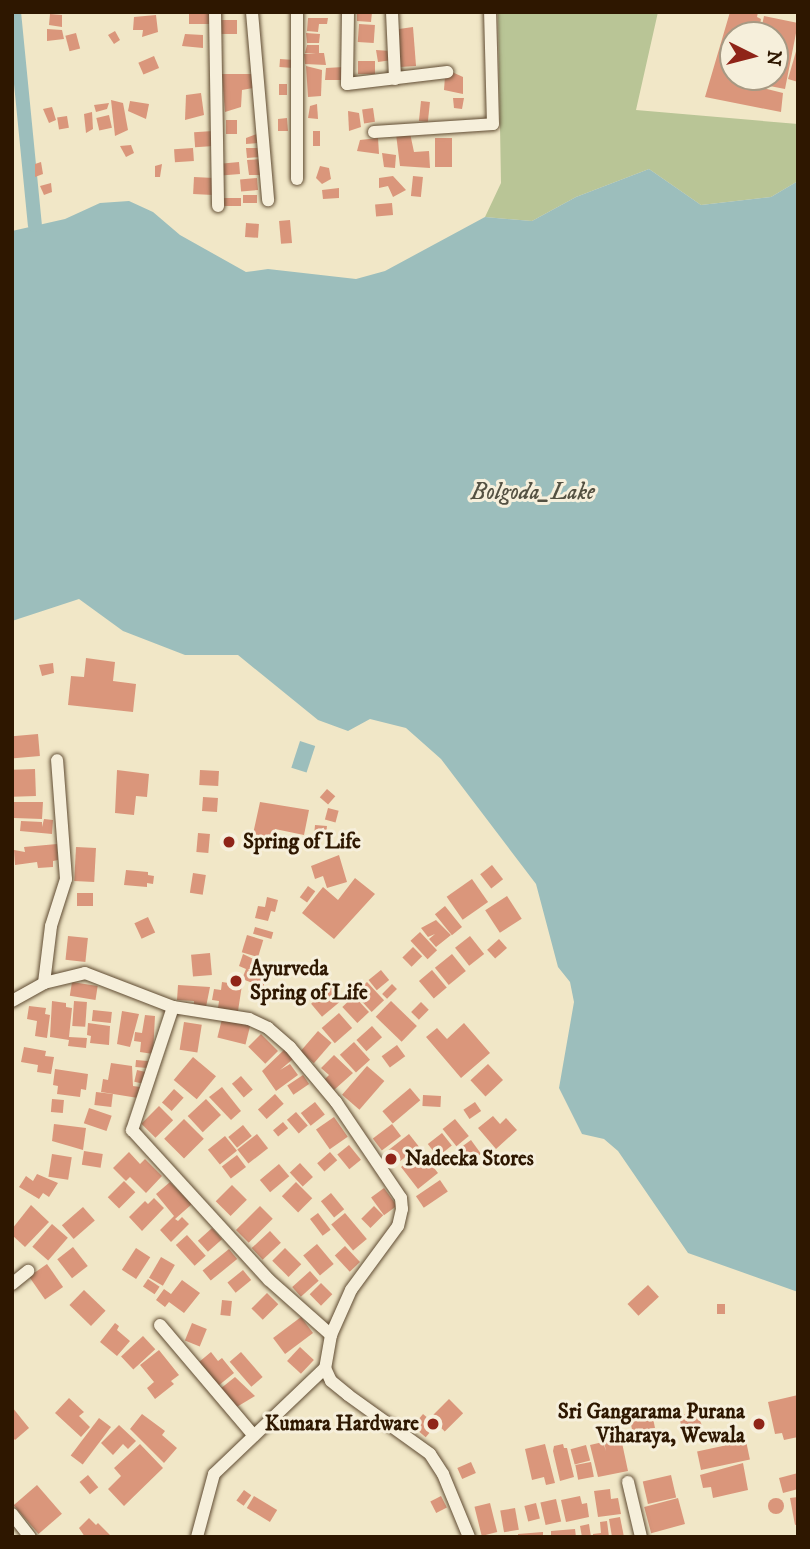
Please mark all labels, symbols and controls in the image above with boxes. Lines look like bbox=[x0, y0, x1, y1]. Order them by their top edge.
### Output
north arrow bbox=[719, 21, 789, 91]
text: N bbox=[761, 49, 786, 67]
water label: Bolgoda_Lake bbox=[471, 479, 595, 507]
place label: Spring of Life bbox=[243, 829, 361, 855]
marker: Spring of Life bbox=[221, 834, 237, 850]
place label: Ayurveda Spring of Life bbox=[250, 956, 368, 1006]
marker: Ayurveda Spring of Life bbox=[228, 973, 244, 989]
place label: Nadeeka Stores bbox=[405, 1146, 534, 1172]
marker: Nadeeka Stores bbox=[383, 1151, 399, 1167]
place label: Sri Gangarama Purana Viharaya, Wewala bbox=[558, 1399, 745, 1449]
place label: Kumara Hardware bbox=[265, 1411, 419, 1437]
marker: Kumara Hardware bbox=[425, 1416, 441, 1432]
marker: Sri Gangarama Purana Viharaya, Wewala bbox=[751, 1416, 767, 1432]

